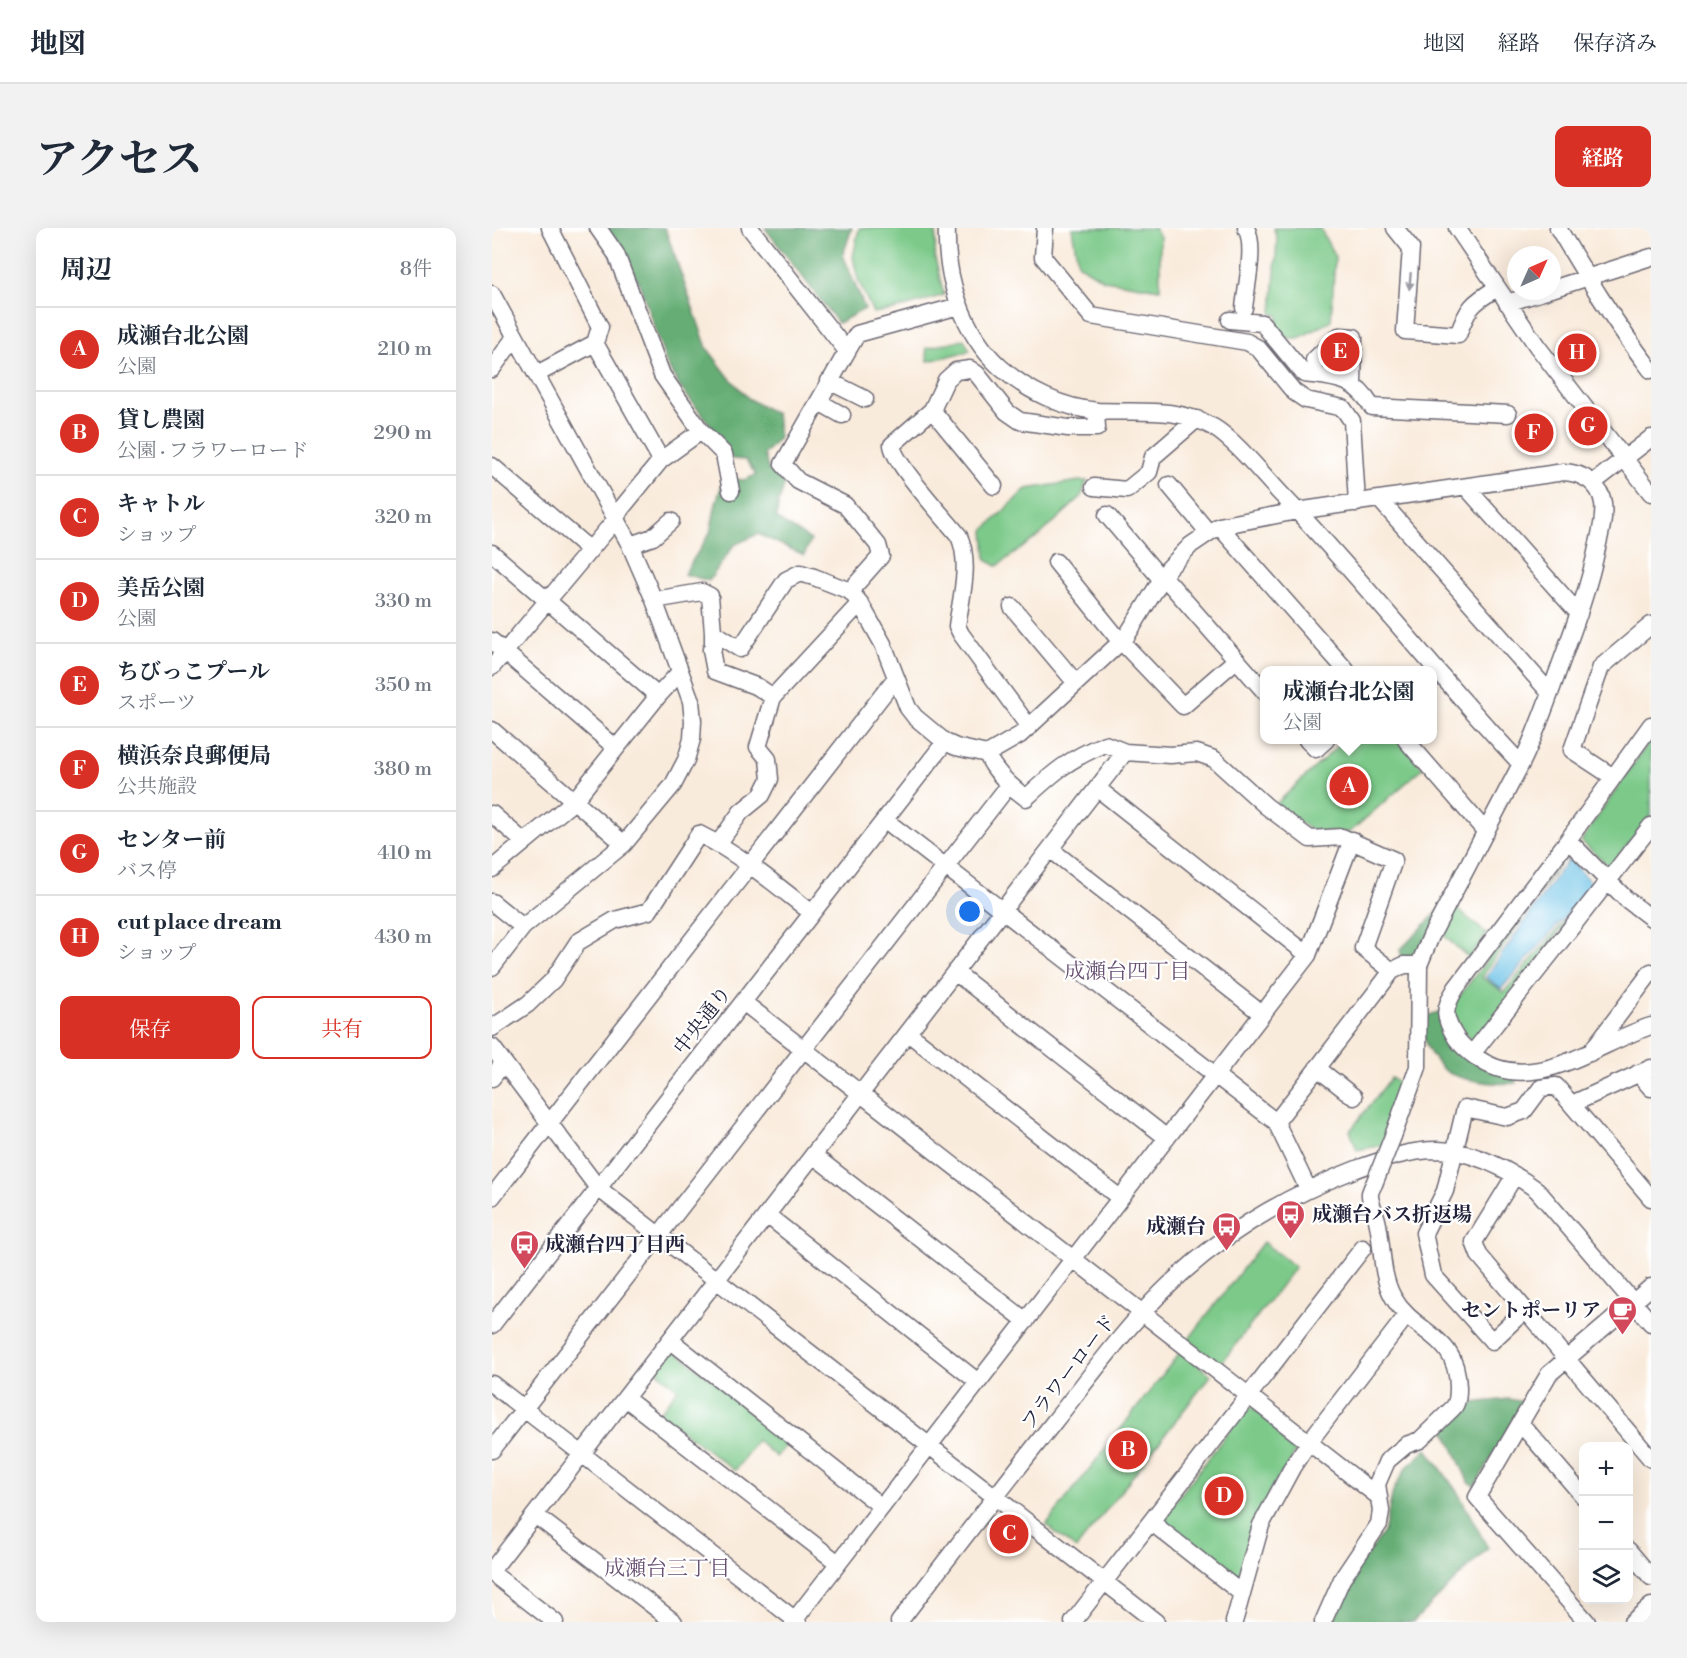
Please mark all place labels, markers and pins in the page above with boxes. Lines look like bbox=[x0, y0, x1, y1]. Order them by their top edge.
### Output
pin: E bbox=[1320, 330, 1360, 374]
pin: H bbox=[1558, 330, 1596, 376]
pin: G bbox=[1568, 404, 1608, 448]
pin: F bbox=[1514, 410, 1554, 456]
pin: A bbox=[1330, 764, 1368, 808]
bus stop icon: 成瀬台バス折返場 bbox=[1275, 1198, 1307, 1240]
place label: 成瀬台バス折返場 bbox=[1312, 1203, 1472, 1228]
bus stop icon: 成瀬台 bbox=[1211, 1210, 1243, 1252]
place label: 成瀬台 bbox=[1146, 1215, 1206, 1240]
bus stop icon: 成瀬台四丁目西 bbox=[508, 1228, 540, 1270]
place label: 成瀬台四丁目西 bbox=[545, 1233, 685, 1258]
cafe icon: セントポーリア bbox=[1606, 1294, 1638, 1336]
place label: セントポーリア bbox=[1461, 1299, 1601, 1324]
pin: B bbox=[1108, 1428, 1148, 1472]
pin: D bbox=[1204, 1474, 1244, 1518]
pin: C bbox=[990, 1512, 1028, 1556]

